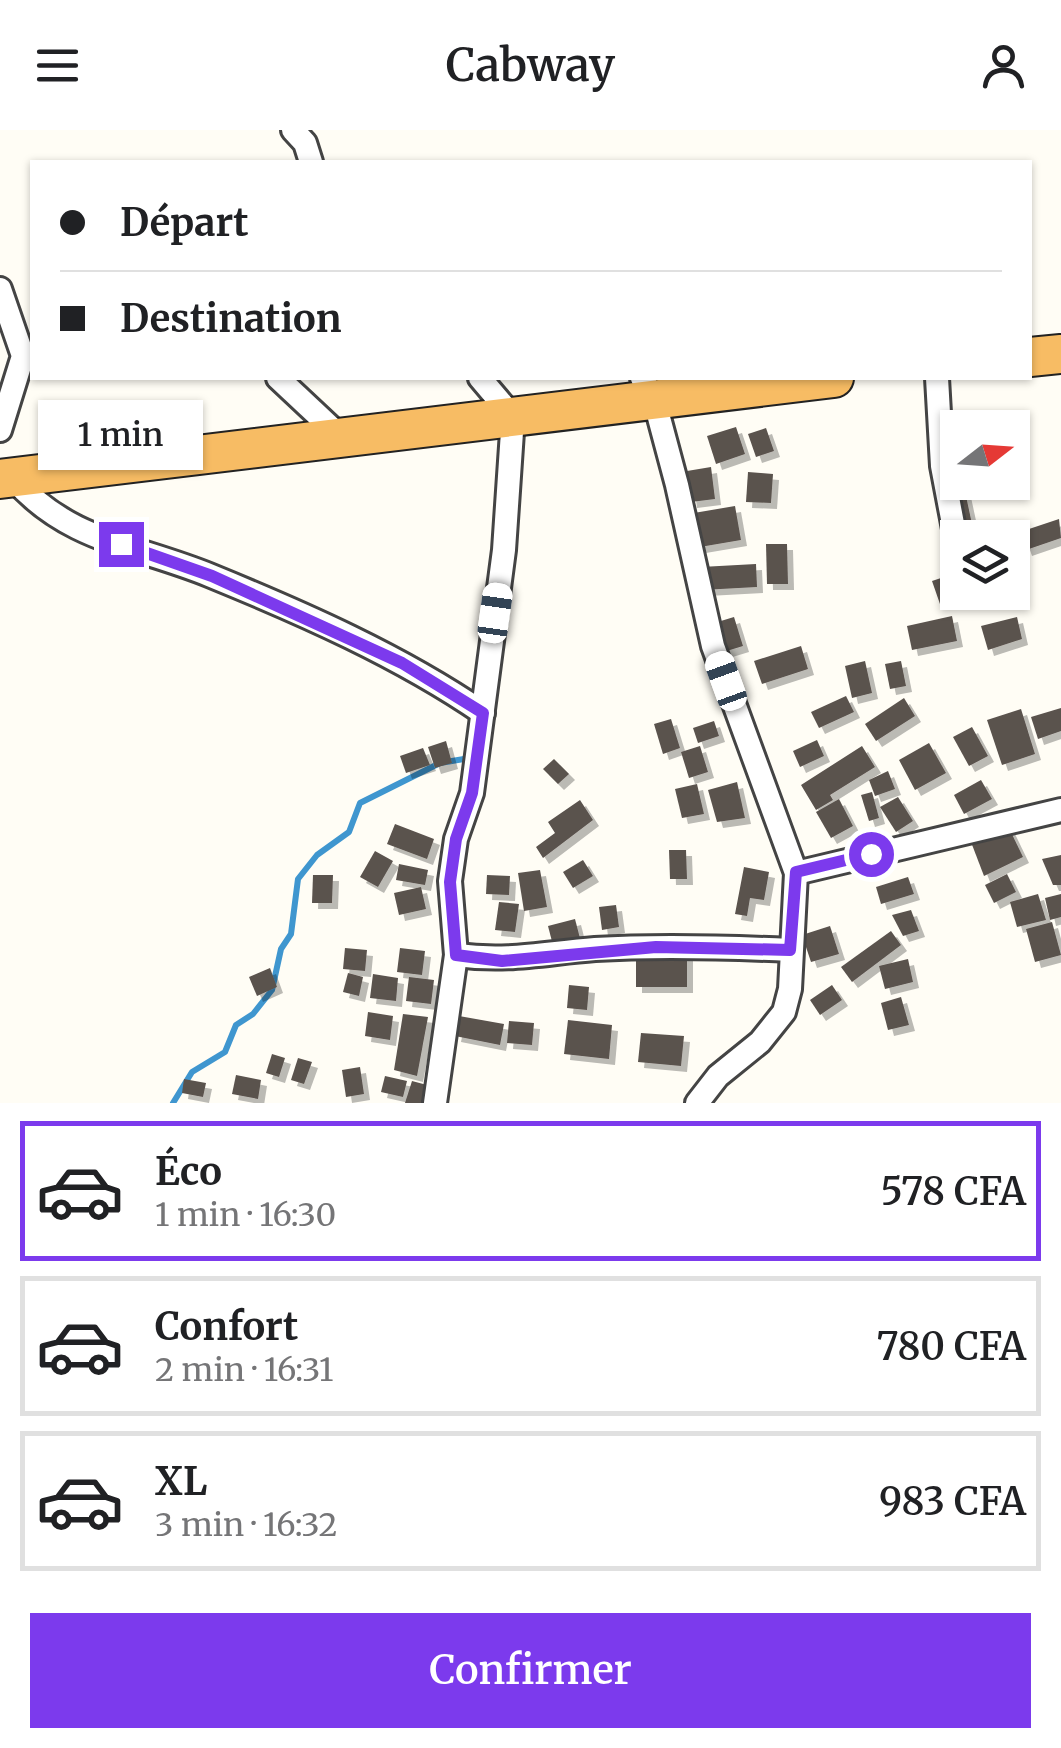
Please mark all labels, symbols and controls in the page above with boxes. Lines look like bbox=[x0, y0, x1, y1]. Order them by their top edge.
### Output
text: Cabway bbox=[446, 37, 615, 93]
icon: menu bbox=[30, 38, 85, 93]
icon: person bbox=[976, 38, 1031, 93]
text: Départ bbox=[120, 199, 249, 246]
text: Destination bbox=[120, 295, 342, 342]
callout: 1 min bbox=[38, 399, 204, 469]
north arrow bbox=[940, 410, 1030, 500]
map controls bbox=[940, 410, 1030, 610]
text: 1 min bbox=[77, 415, 164, 455]
button: layers bbox=[940, 520, 1030, 610]
route end bbox=[99, 522, 144, 567]
car bbox=[476, 581, 514, 645]
car bbox=[702, 648, 750, 714]
route start bbox=[849, 832, 894, 877]
icon: car bbox=[35, 1146, 125, 1236]
text: Éco bbox=[155, 1148, 222, 1195]
text: 578 CFA bbox=[881, 1168, 1026, 1215]
text: 1 min · 16:30 bbox=[155, 1195, 336, 1235]
icon: car bbox=[35, 1301, 125, 1391]
text: Confort bbox=[155, 1303, 298, 1350]
text: 780 CFA bbox=[877, 1323, 1026, 1370]
text: 2 min · 16:31 bbox=[155, 1350, 333, 1390]
icon: car bbox=[35, 1456, 125, 1546]
text: XL bbox=[155, 1458, 207, 1505]
text: 983 CFA bbox=[879, 1478, 1026, 1525]
text: 3 min · 16:32 bbox=[155, 1505, 338, 1545]
button: Confirmer bbox=[30, 1613, 1031, 1728]

